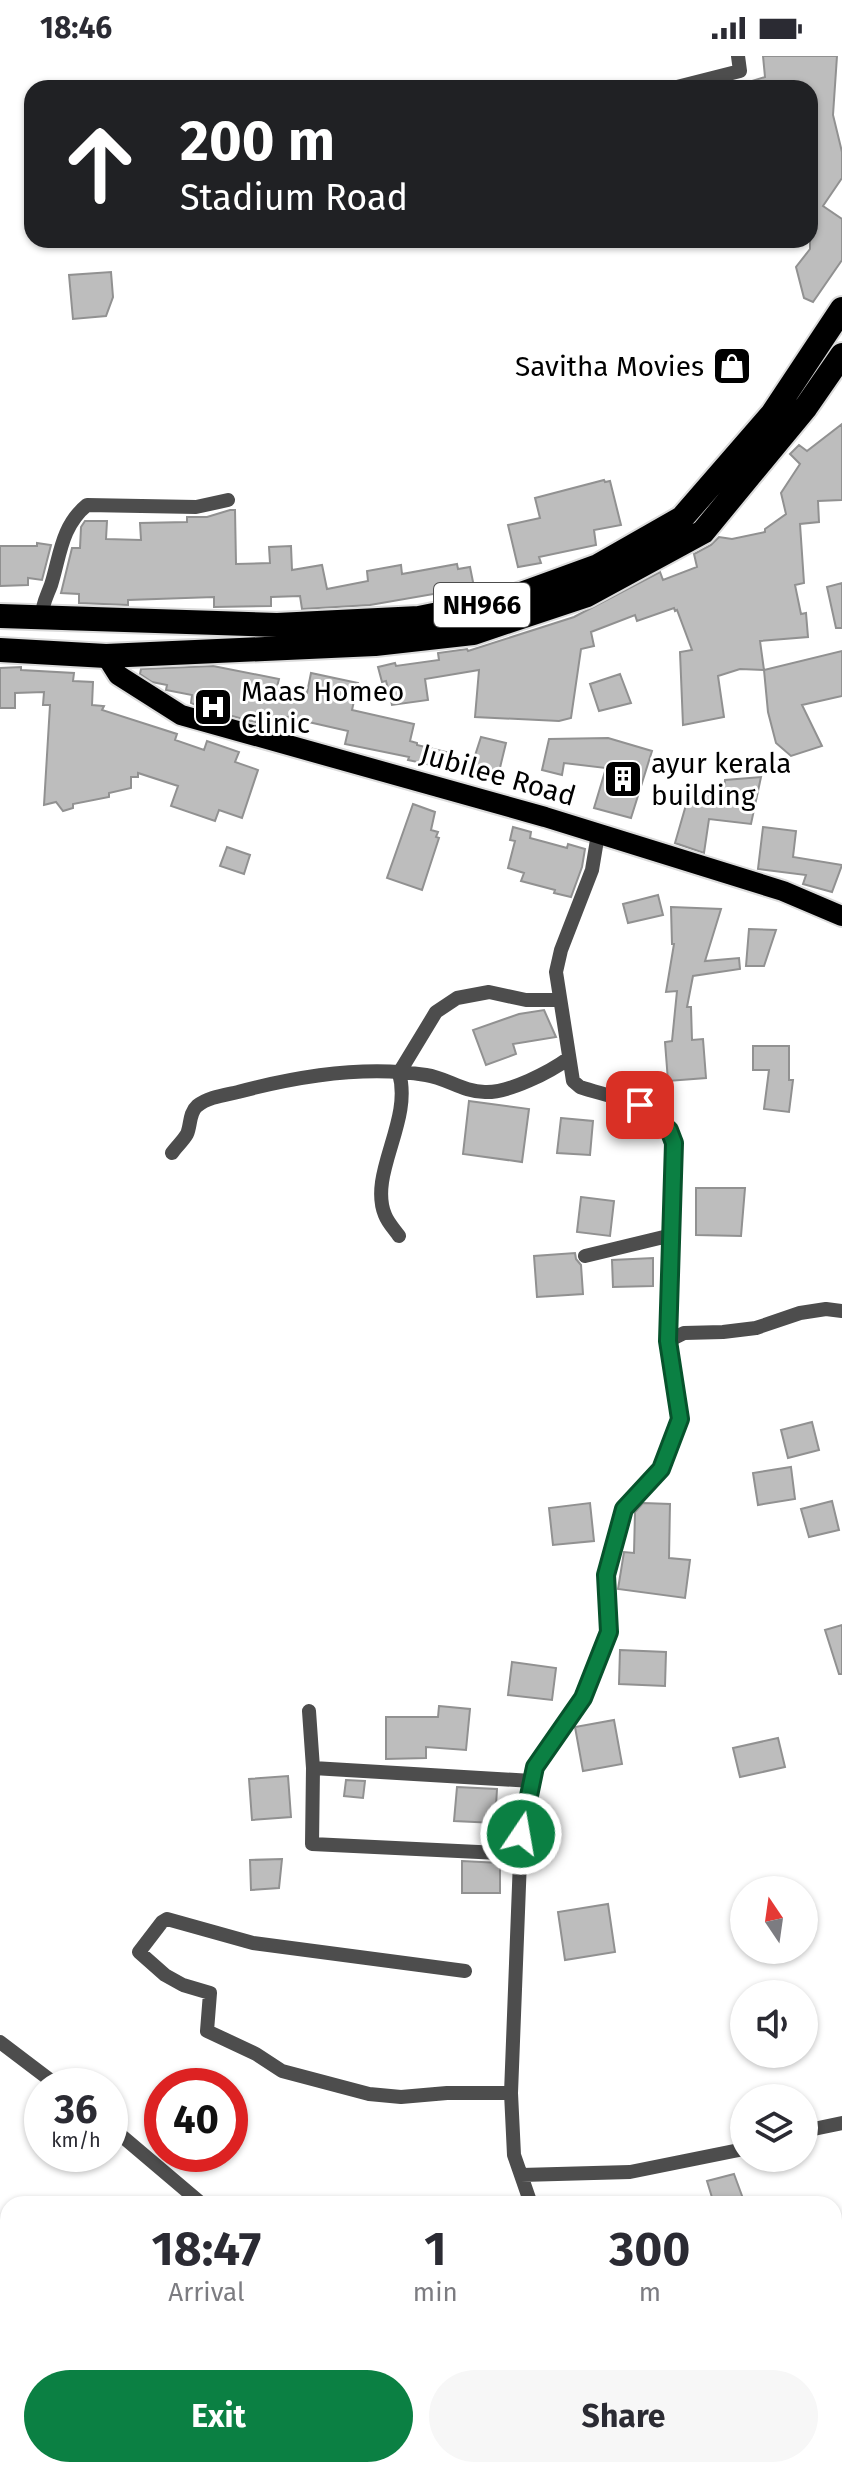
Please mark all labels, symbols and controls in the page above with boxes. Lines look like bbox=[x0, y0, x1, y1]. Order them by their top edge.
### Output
text: 18:46 bbox=[40, 10, 112, 46]
text: 200 m bbox=[180, 108, 335, 175]
icon: ahead bbox=[48, 112, 152, 216]
text: Stadium Road bbox=[180, 176, 408, 220]
shop icon: Savitha Movies bbox=[711, 345, 753, 387]
place label: Savitha Movies bbox=[515, 350, 704, 383]
road number: NH966 bbox=[434, 583, 530, 627]
place label: Maas Homeo Clinic bbox=[241, 675, 404, 740]
hospital icon: Maas Homeo Clinic bbox=[192, 686, 234, 728]
street label: Jubilee Road bbox=[417, 737, 579, 813]
place label: ayur kerala building bbox=[651, 747, 792, 812]
building icon: ayur kerala building bbox=[602, 758, 644, 800]
pin bbox=[606, 1071, 674, 1139]
icon: arrive bbox=[618, 1083, 662, 1127]
position arrow bbox=[479, 1792, 563, 1876]
north arrow bbox=[730, 1876, 818, 1964]
map controls bbox=[730, 1876, 818, 2172]
button: sound bbox=[730, 1980, 818, 2068]
speed limit sign: 40 bbox=[144, 2068, 248, 2172]
button: layers bbox=[730, 2084, 818, 2172]
text: 36 bbox=[54, 2086, 98, 2134]
text: km/h bbox=[51, 2128, 101, 2152]
text: 18:47 bbox=[152, 2220, 261, 2278]
text: 1 bbox=[424, 2220, 446, 2278]
text: 300 bbox=[609, 2220, 690, 2278]
text: Arrival bbox=[168, 2277, 245, 2308]
text: min bbox=[413, 2277, 458, 2308]
text: m bbox=[639, 2277, 661, 2308]
button: Exit bbox=[24, 2370, 413, 2462]
button: Share bbox=[429, 2370, 818, 2462]

